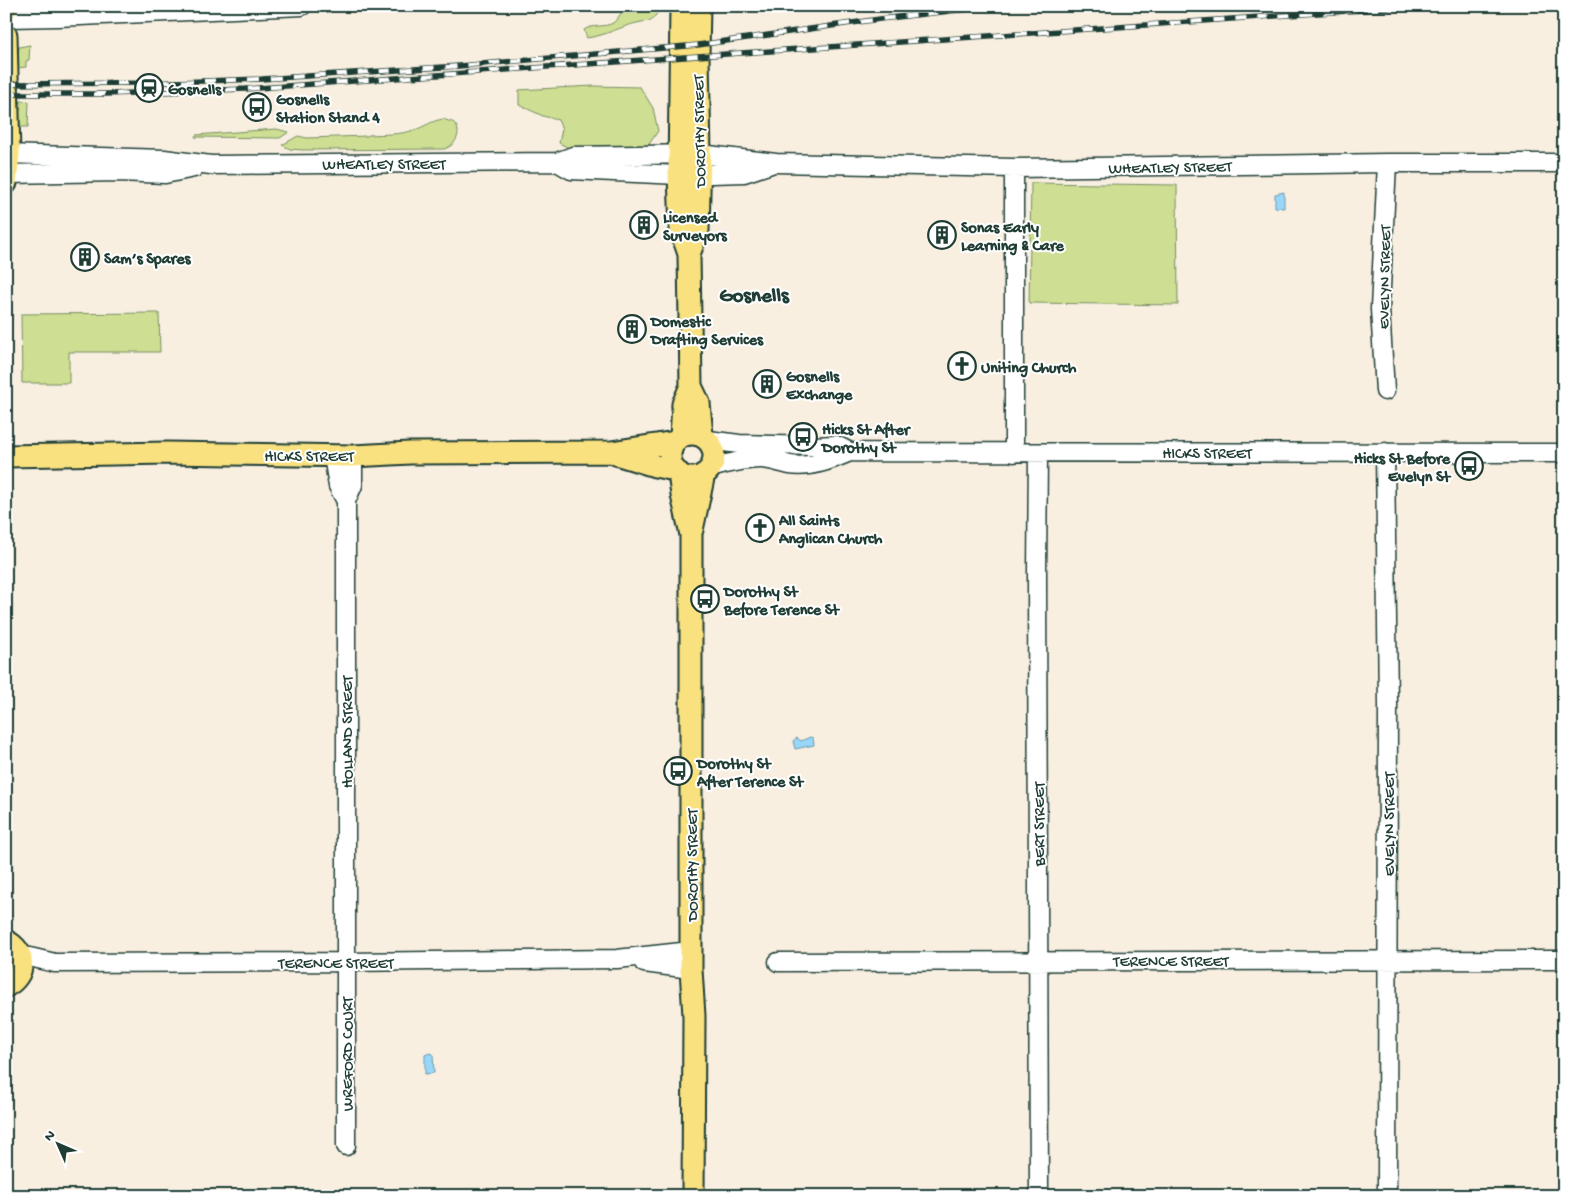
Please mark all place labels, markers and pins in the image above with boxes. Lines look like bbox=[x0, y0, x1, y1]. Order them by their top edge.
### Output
station icon: Gosnells bbox=[134, 73, 164, 103]
place label: Gosnells bbox=[168, 82, 222, 101]
bus stop icon: Gosnells Station Stand 4 bbox=[242, 92, 272, 122]
place label: Gosnells Station Stand 4 bbox=[276, 92, 380, 129]
building icon: Licensed Surveyors bbox=[629, 210, 659, 240]
place label: Licensed Surveyors bbox=[663, 210, 728, 247]
building icon: Sonas Early Learning & Care bbox=[927, 220, 957, 250]
place label: Sonas Early Learning & Care bbox=[961, 220, 1065, 257]
building icon: Sam’s Spares bbox=[70, 242, 100, 272]
place label: Sam’s Spares bbox=[104, 251, 191, 270]
building icon: Domestic Drafting Services bbox=[617, 314, 647, 344]
place label: Domestic Drafting Services bbox=[649, 314, 764, 351]
church icon: Uniting Church bbox=[947, 351, 977, 381]
place label: Uniting Church bbox=[981, 360, 1077, 379]
building icon: Gosnells Exchange bbox=[752, 369, 782, 399]
place label: Gosnells Exchange bbox=[786, 369, 853, 406]
place label: Hicks St After Dorothy St bbox=[820, 421, 912, 459]
bus stop icon: Hicks St After Dorothy St bbox=[788, 422, 818, 452]
place label: Hicks St Before Evelyn St bbox=[1354, 450, 1451, 488]
bus stop icon: Hicks St Before Evelyn St bbox=[1454, 451, 1484, 481]
church icon: All Saints Anglican Church bbox=[745, 513, 775, 543]
place label: All Saints Anglican Church bbox=[778, 513, 883, 550]
bus stop icon: Dorothy St Before Terence St bbox=[690, 584, 720, 614]
place label: Dorothy St Before Terence St bbox=[722, 584, 840, 621]
bus stop icon: Dorothy St After Terence St bbox=[663, 756, 693, 786]
place label: Dorothy St After Terence St bbox=[695, 756, 804, 793]

